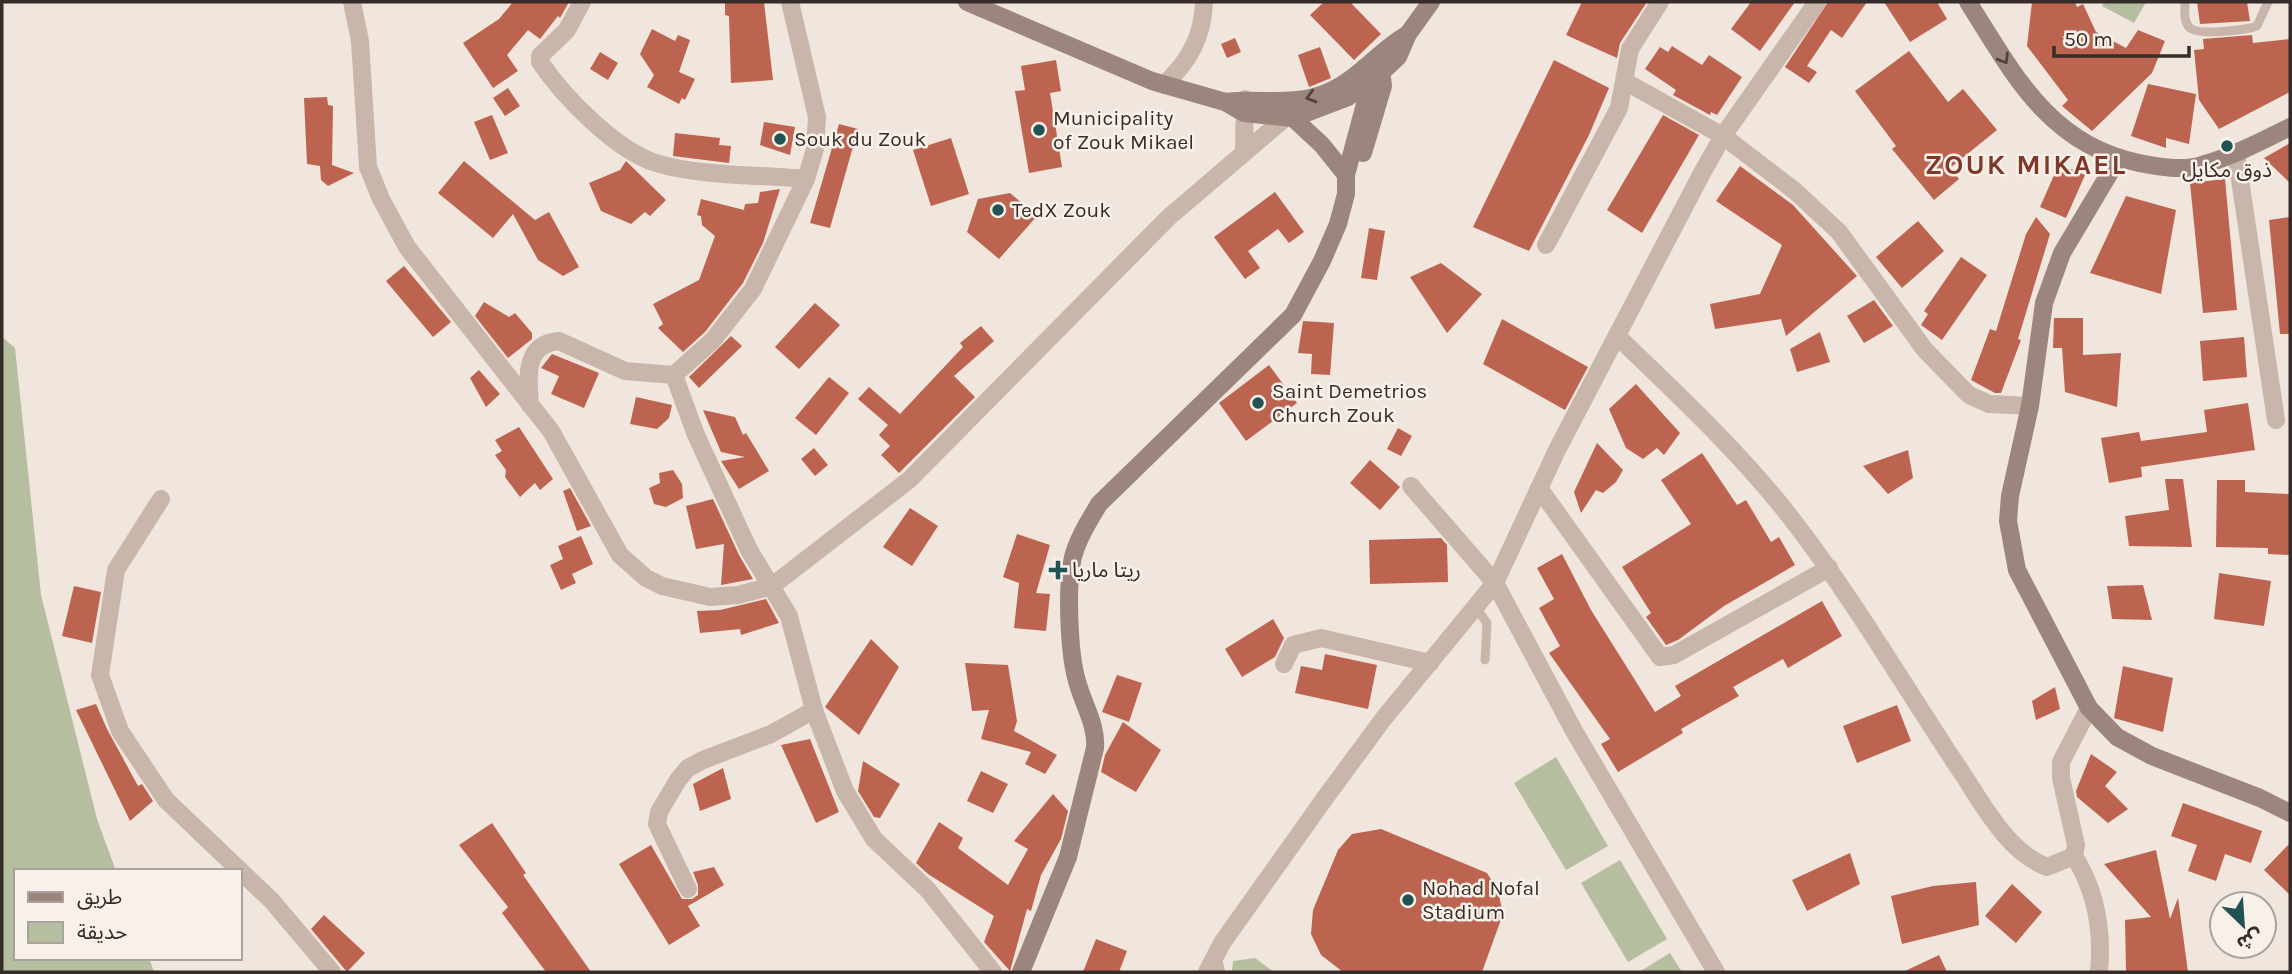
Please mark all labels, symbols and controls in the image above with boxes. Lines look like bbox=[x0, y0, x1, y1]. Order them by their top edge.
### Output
scale bar bbox=[2054, 14, 2189, 58]
text: 50 m bbox=[2064, 27, 2113, 51]
one-way arrow bbox=[1996, 52, 2009, 65]
one-way arrow bbox=[1305, 89, 1317, 103]
place label: Municipality of Zouk Mikael bbox=[1053, 106, 1194, 154]
marker: Municipality of Zouk Mikael bbox=[1031, 122, 1047, 138]
place label: Souk du Zouk bbox=[794, 127, 926, 151]
marker: Souk du Zouk bbox=[772, 131, 788, 147]
marker: ذوق مكايل bbox=[2219, 138, 2235, 154]
district label: ZOUK MIKAEL bbox=[1925, 148, 2127, 181]
place label: ذوق مكايل bbox=[2182, 158, 2272, 182]
place label: TedX Zouk bbox=[1012, 198, 1111, 222]
marker: TedX Zouk bbox=[990, 202, 1006, 218]
place label: Saint Demetrios Church Zouk bbox=[1272, 379, 1427, 427]
marker: Saint Demetrios Church Zouk bbox=[1250, 395, 1266, 411]
place label: ريتا ماريا bbox=[1072, 558, 1141, 582]
marker: ريتا ماريا bbox=[1050, 562, 1066, 578]
legend bbox=[14, 869, 242, 960]
place label: Nohad Nofal Stadium bbox=[1422, 876, 1540, 924]
text: طريق bbox=[77, 885, 122, 910]
north arrow bbox=[2208, 890, 2278, 960]
marker: Nohad Nofal Stadium bbox=[1400, 892, 1416, 908]
text: حديقة bbox=[77, 920, 127, 944]
text: ش bbox=[2233, 924, 2266, 955]

